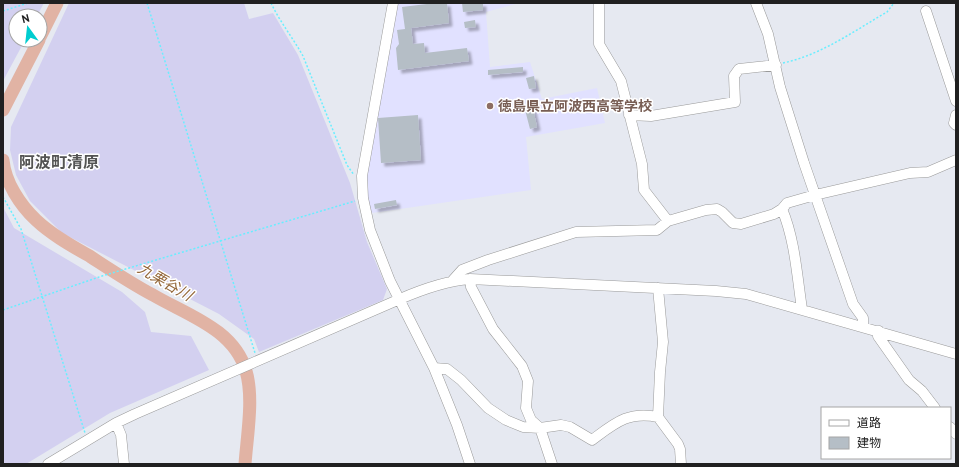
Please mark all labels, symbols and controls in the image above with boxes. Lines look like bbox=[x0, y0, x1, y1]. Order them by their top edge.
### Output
north arrow bbox=[8, 8, 48, 48]
text: N bbox=[20, 12, 31, 27]
place label: 徳島県立阿波西高等学校 bbox=[498, 98, 652, 116]
marker: 徳島県立阿波西高等学校 bbox=[485, 101, 495, 111]
district label: 阿波町清原 bbox=[19, 154, 99, 174]
water label: 九栗谷川 bbox=[134, 260, 197, 308]
legend bbox=[821, 407, 951, 459]
text: 道路 bbox=[857, 416, 881, 432]
text: 建物 bbox=[857, 436, 881, 452]

